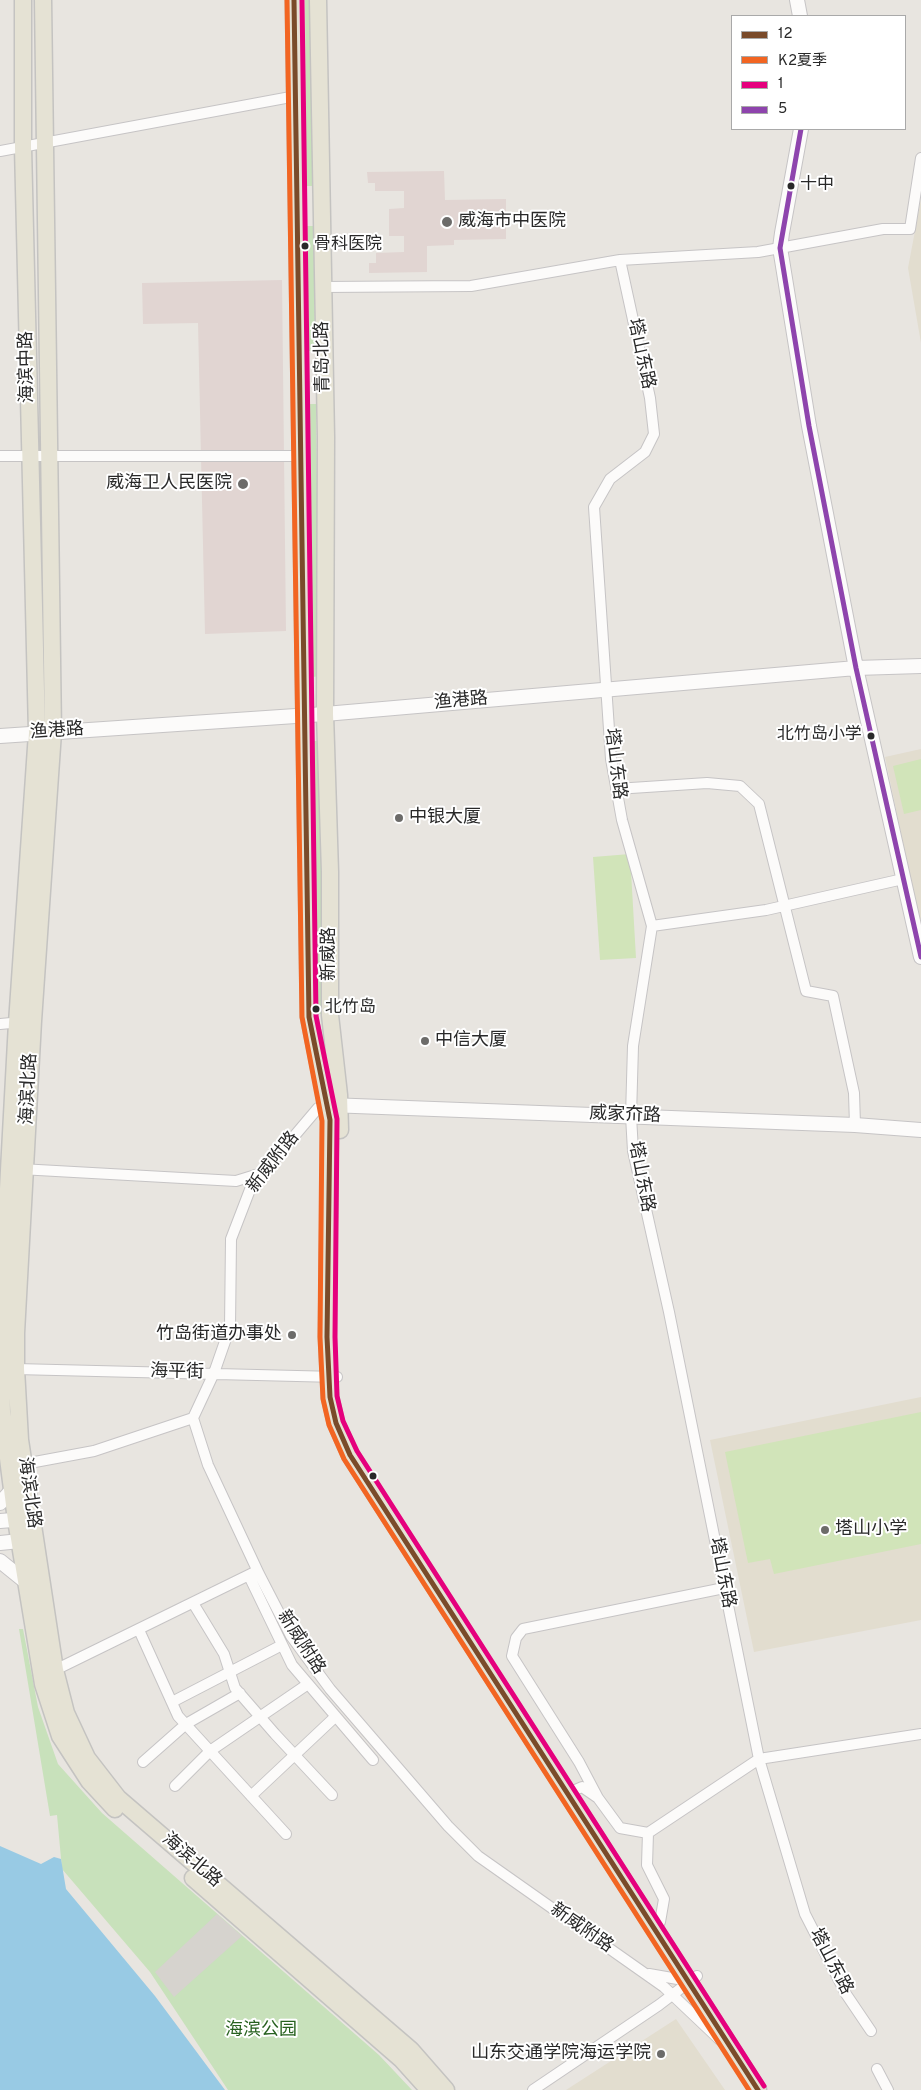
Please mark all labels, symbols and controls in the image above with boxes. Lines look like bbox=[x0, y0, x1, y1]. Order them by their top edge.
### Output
legend bbox=[731, 15, 906, 130]
text: 12 bbox=[778, 25, 793, 44]
text: K2夏季 bbox=[778, 52, 827, 71]
text: 1 bbox=[778, 75, 784, 94]
text: 5 bbox=[778, 100, 787, 119]
place label: 十中 bbox=[800, 176, 834, 196]
marker: 十中 bbox=[786, 181, 796, 191]
place label: 威海市中医院 bbox=[458, 211, 566, 233]
marker: 威海市中医院 bbox=[440, 215, 454, 229]
place label: 骨科医院 bbox=[314, 236, 382, 256]
marker: 骨科医院 bbox=[300, 241, 310, 251]
street label: 塔山东路 bbox=[622, 317, 658, 391]
street label: 青岛北路 bbox=[313, 321, 335, 393]
street label: 海滨中路 bbox=[17, 331, 39, 403]
place label: 威海卫人民医院 bbox=[106, 473, 232, 495]
marker: 威海卫人民医院 bbox=[236, 477, 250, 491]
street label: 渔港路 bbox=[433, 689, 489, 715]
street label: 渔港路 bbox=[29, 719, 85, 745]
place label: 北竹岛小学 bbox=[777, 726, 862, 746]
street label: 塔山东路 bbox=[599, 727, 629, 801]
marker: 北竹岛小学 bbox=[866, 731, 876, 741]
place label: 中银大厦 bbox=[409, 807, 481, 829]
marker: 中银大厦 bbox=[393, 812, 405, 824]
street label: 新威路 bbox=[319, 927, 341, 981]
place label: 北竹岛 bbox=[325, 999, 376, 1019]
marker: 北竹岛 bbox=[311, 1004, 321, 1014]
place label: 中信大厦 bbox=[435, 1030, 507, 1052]
marker: 中信大厦 bbox=[419, 1035, 431, 1047]
street label: 海滨北路 bbox=[17, 1052, 43, 1126]
street label: 威家夼路 bbox=[589, 1104, 661, 1128]
street label: 新威附路 bbox=[243, 1128, 305, 1198]
street label: 塔山东路 bbox=[623, 1140, 657, 1214]
place label: 竹岛街道办事处 bbox=[156, 1324, 282, 1346]
marker: 竹岛街道办事处 bbox=[286, 1329, 298, 1341]
street label: 海平街 bbox=[150, 1362, 204, 1384]
street label: 海滨北路 bbox=[12, 1456, 44, 1530]
unlabelled marker bbox=[368, 1471, 378, 1481]
place label: 塔山小学 bbox=[835, 1519, 907, 1541]
marker: 塔山小学 bbox=[819, 1524, 831, 1536]
street label: 塔山东路 bbox=[704, 1536, 738, 1610]
street label: 新威附路 bbox=[271, 1607, 329, 1679]
street label: 海滨北路 bbox=[157, 1829, 225, 1893]
street label: 新威附路 bbox=[545, 1900, 617, 1958]
street label: 塔山东路 bbox=[804, 1925, 856, 1999]
park label: 海滨公园 bbox=[225, 2020, 297, 2042]
place label: 山东交通学院海运学院 bbox=[471, 2043, 651, 2065]
marker: 山东交通学院海运学院 bbox=[655, 2048, 667, 2060]

